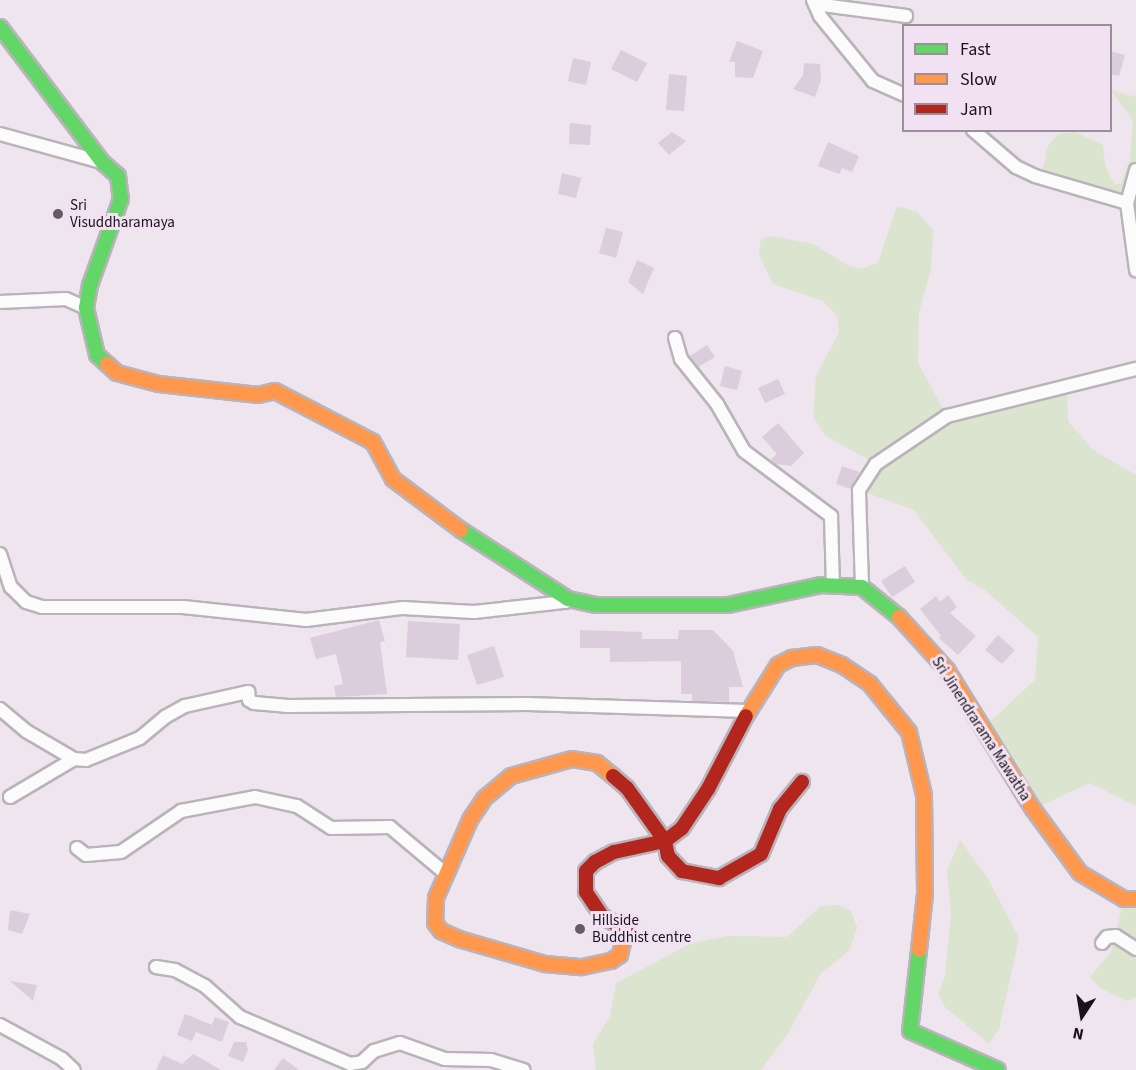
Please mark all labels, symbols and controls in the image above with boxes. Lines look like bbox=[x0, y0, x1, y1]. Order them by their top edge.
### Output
legend bbox=[902, 24, 1112, 132]
text: Fast bbox=[960, 37, 991, 62]
text: Slow bbox=[960, 67, 997, 92]
text: Jam bbox=[960, 97, 993, 122]
place label: Sri Visuddharamaya bbox=[70, 196, 175, 231]
marker: Sri Visuddharamaya bbox=[51, 207, 65, 221]
street label: Sri Jinendrarama Mawatha bbox=[928, 654, 1034, 804]
place label: Hillside Buddhist centre bbox=[592, 911, 691, 946]
marker: Hillside Buddhist centre bbox=[573, 922, 587, 936]
north arrow bbox=[1052, 986, 1112, 1046]
text: N bbox=[1071, 1022, 1086, 1045]

